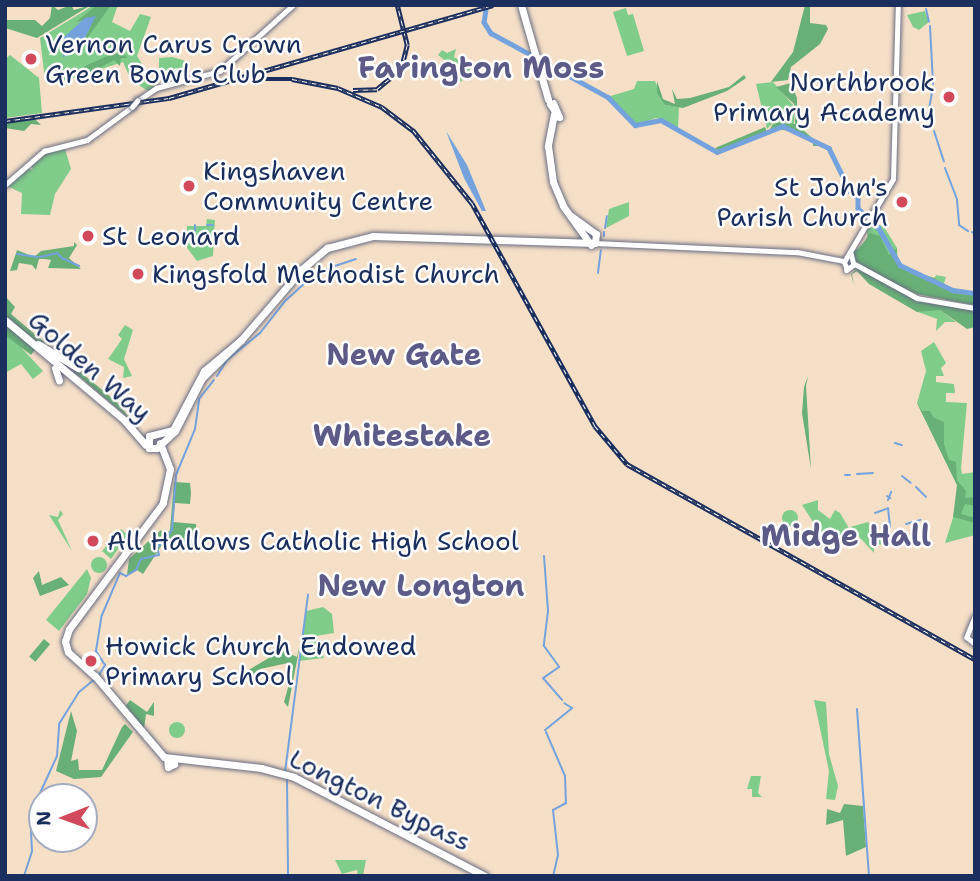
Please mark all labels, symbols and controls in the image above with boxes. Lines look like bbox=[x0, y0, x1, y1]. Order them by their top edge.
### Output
place label: Vernon Carus Crown Green Bowls Club bbox=[45, 28, 302, 90]
district label: Farington Moss bbox=[358, 50, 604, 86]
marker: Vernon Carus Crown Green Bowls Club bbox=[23, 51, 39, 67]
place label: Northbrook Primary Academy bbox=[713, 66, 935, 128]
marker: Northbrook Primary Academy bbox=[941, 89, 957, 105]
place label: Kingshaven Community Centre bbox=[203, 155, 433, 216]
place label: St John's Parish Church bbox=[717, 171, 888, 232]
marker: Kingshaven Community Centre bbox=[181, 178, 197, 194]
marker: St John's Parish Church bbox=[894, 194, 910, 210]
place label: St Leonard bbox=[102, 220, 240, 252]
marker: St Leonard bbox=[80, 228, 96, 244]
place label: Kingsfold Methodist Church bbox=[152, 258, 500, 290]
marker: Kingsfold Methodist Church bbox=[130, 266, 146, 282]
street label: Golden Way bbox=[22, 304, 158, 428]
district label: New Gate bbox=[326, 337, 482, 373]
district label: Whitestake bbox=[313, 418, 491, 454]
district label: Midge Hall bbox=[761, 518, 931, 554]
place label: All Hallows Catholic High School bbox=[107, 525, 519, 557]
marker: All Hallows Catholic High School bbox=[85, 533, 101, 549]
district label: New Longton bbox=[317, 568, 525, 604]
place label: Howick Church Endowed Primary School bbox=[105, 630, 416, 692]
marker: Howick Church Endowed Primary School bbox=[83, 653, 99, 669]
street label: Longton Bypass bbox=[284, 743, 476, 857]
north arrow bbox=[28, 783, 98, 853]
text: N bbox=[31, 811, 56, 826]

